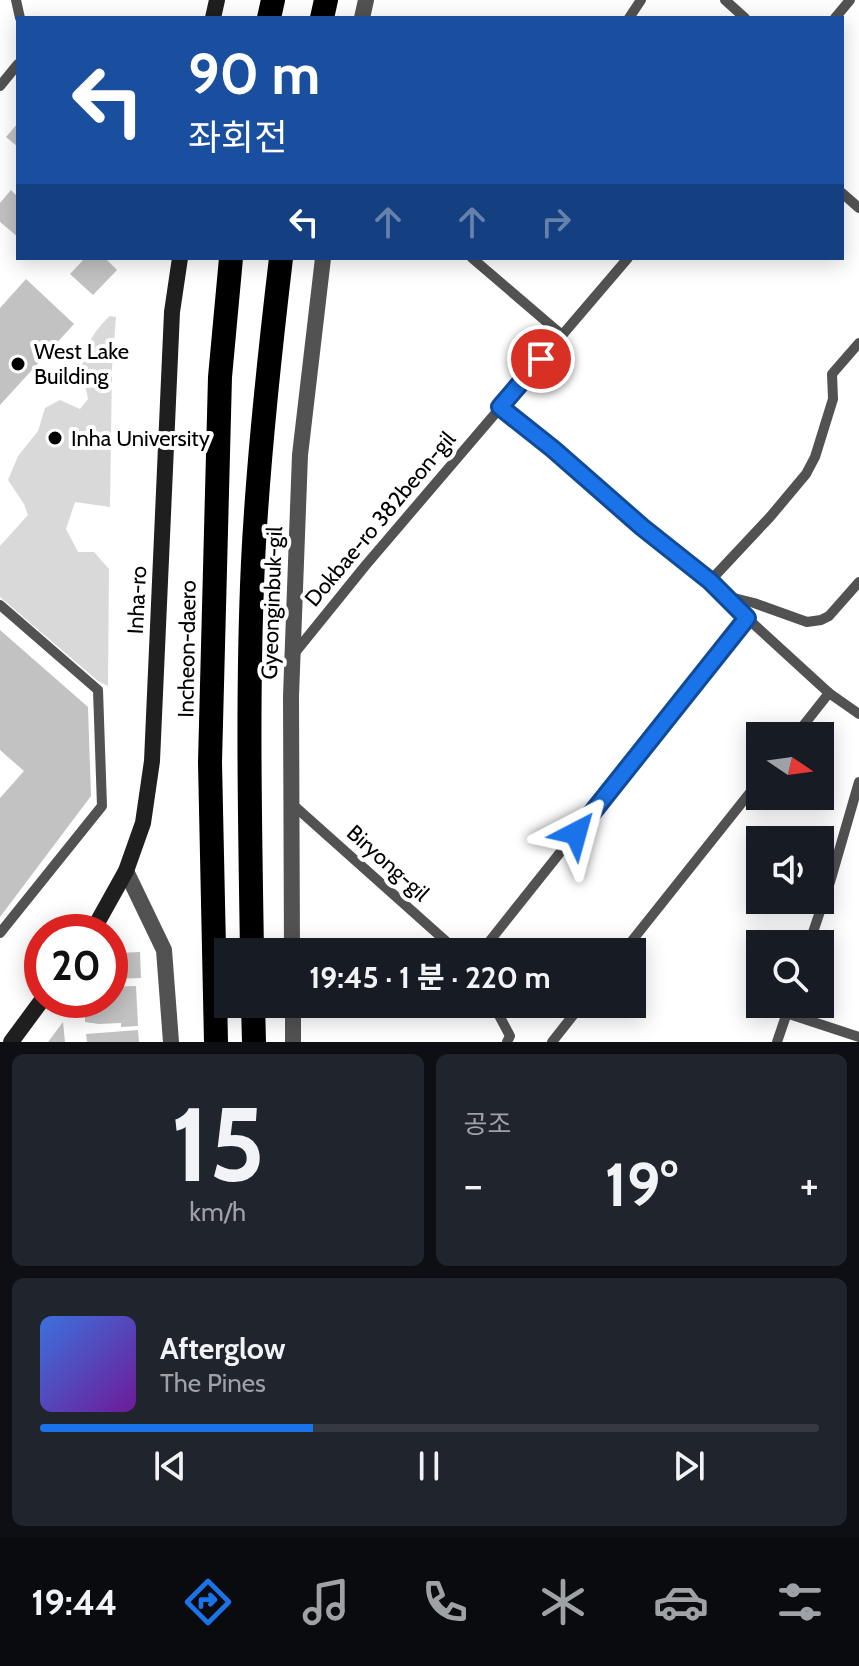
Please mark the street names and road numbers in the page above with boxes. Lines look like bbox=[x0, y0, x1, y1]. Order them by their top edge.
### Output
street label: Dokbae-ro 382beon-gil bbox=[299, 425, 462, 612]
street label: Gyeonginbuk-gil bbox=[256, 525, 288, 680]
street label: Inha-ro bbox=[122, 565, 152, 635]
street label: Incheon-daero bbox=[172, 580, 202, 718]
street label: Biryong-gil bbox=[341, 819, 435, 908]

